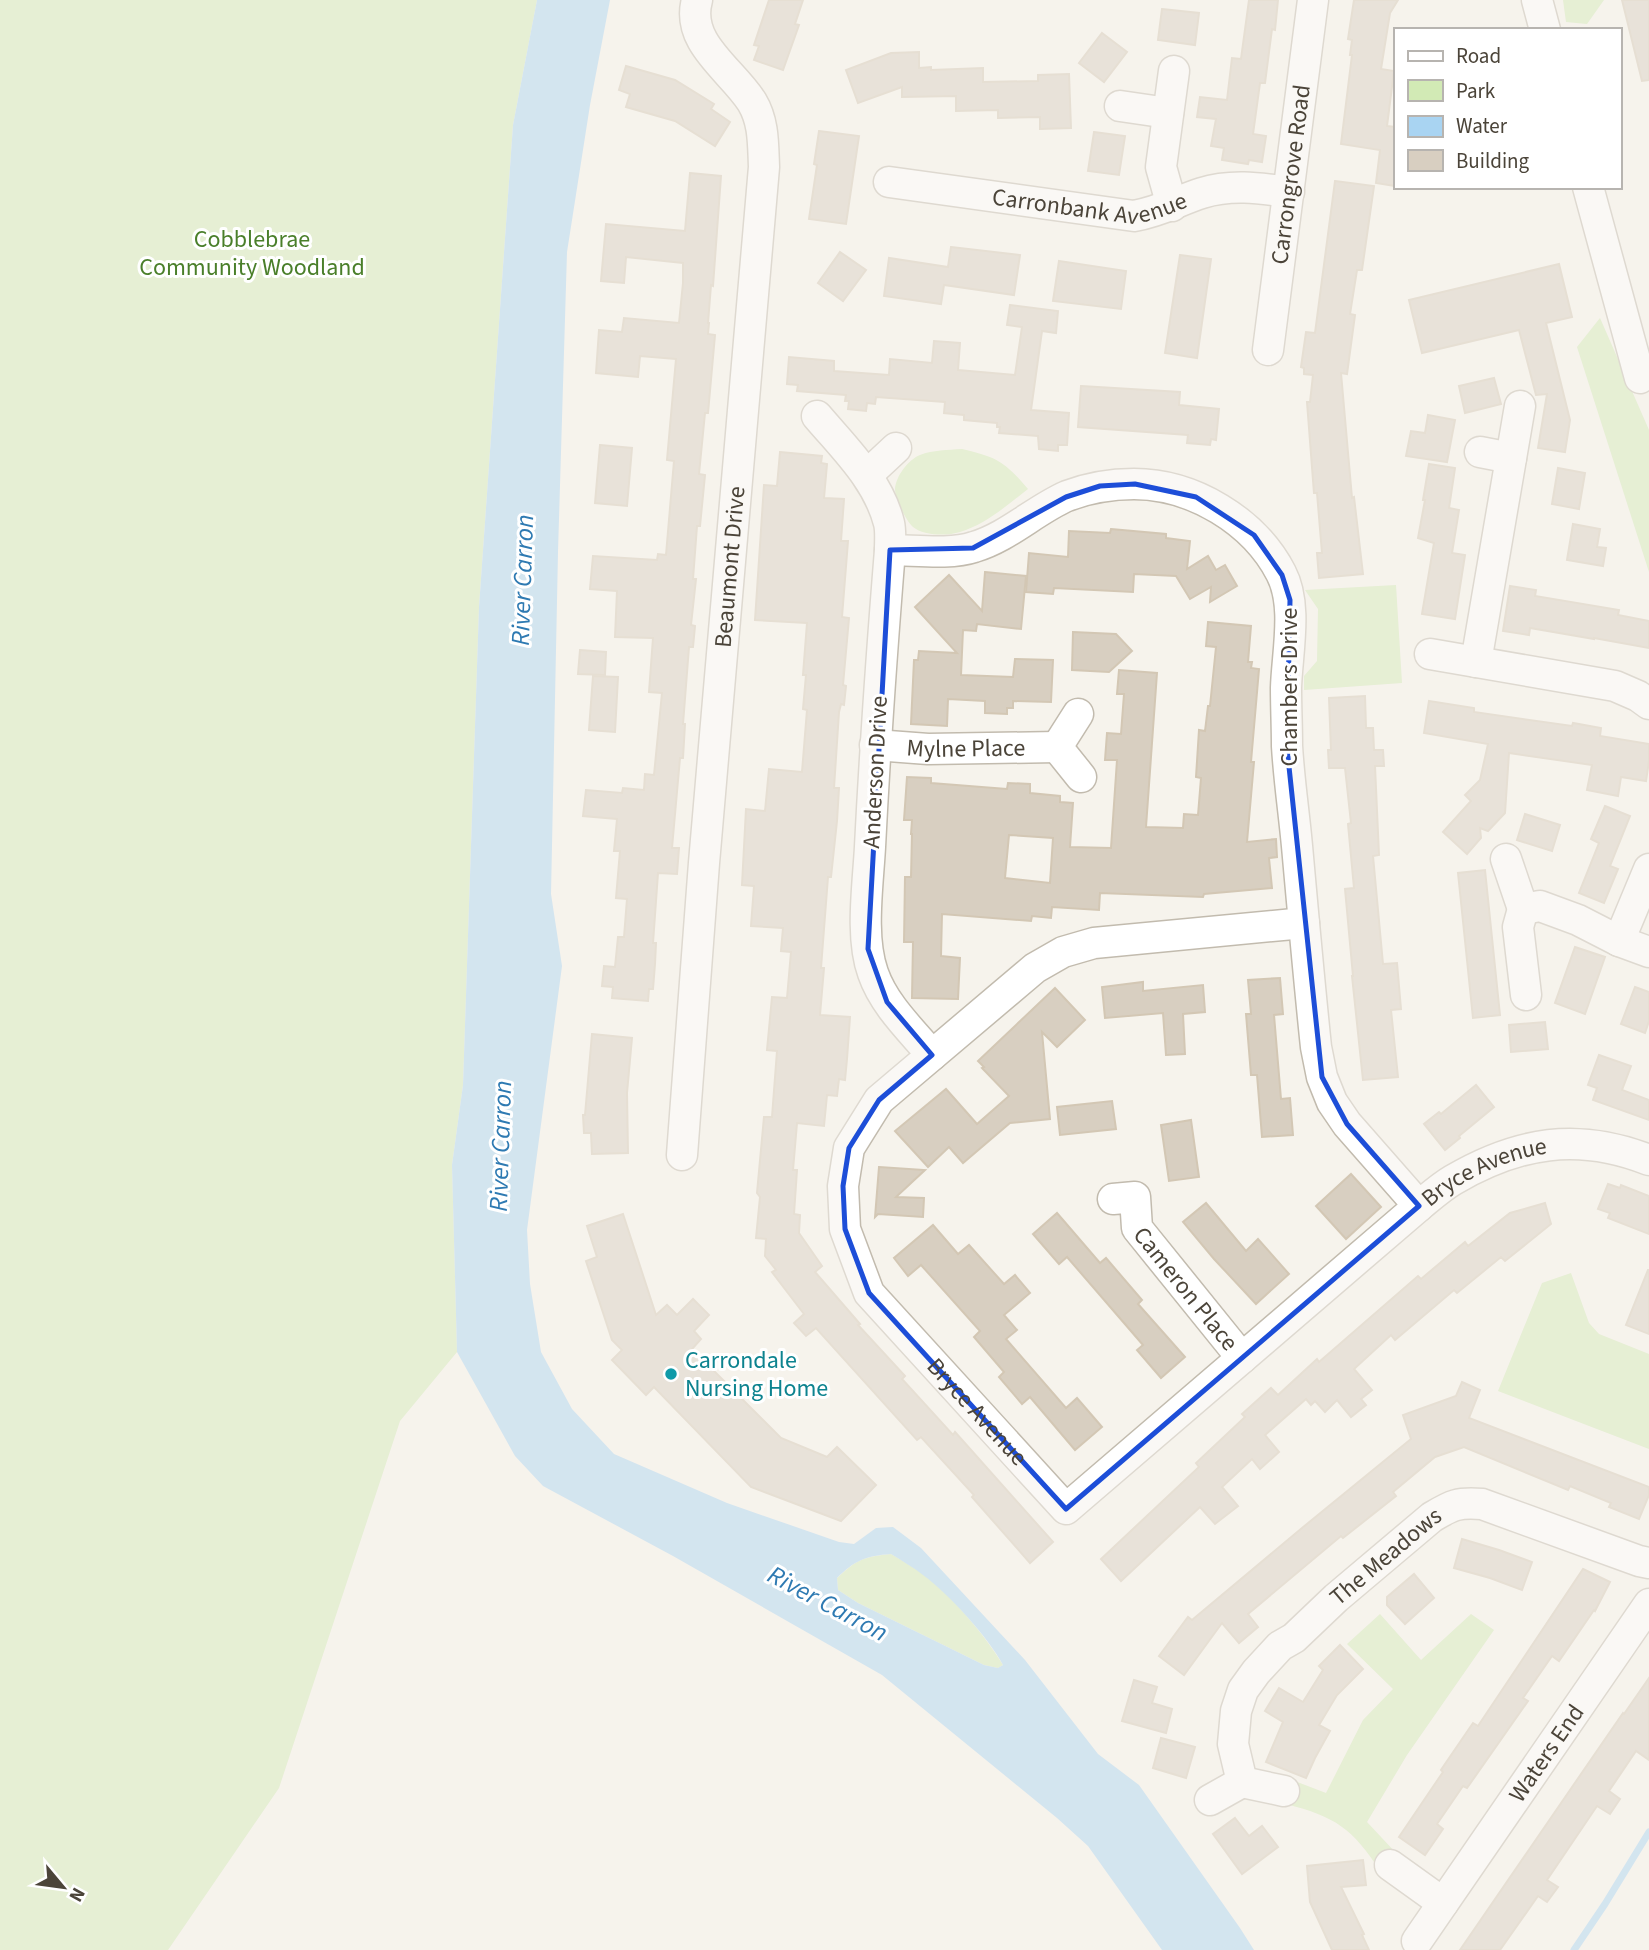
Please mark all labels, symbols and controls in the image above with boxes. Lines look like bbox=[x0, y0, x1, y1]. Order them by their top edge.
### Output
legend bbox=[1394, 28, 1621, 189]
text: Road bbox=[1456, 41, 1501, 71]
text: Park bbox=[1456, 76, 1496, 106]
street label: Carrongrove Road bbox=[1262, 83, 1320, 266]
text: Water bbox=[1456, 111, 1508, 141]
text: Building bbox=[1456, 146, 1530, 176]
street label: Carronbank Avenue bbox=[990, 180, 1192, 234]
park label: Cobblebrae Community Woodland bbox=[139, 222, 365, 285]
street label: Beaumont Drive bbox=[706, 485, 754, 649]
water label: River Carron bbox=[502, 514, 543, 646]
street label: Chambers Drive bbox=[1272, 607, 1307, 767]
street label: Anderson Drive bbox=[854, 695, 897, 849]
street label: Mylne Place bbox=[905, 730, 1026, 767]
water label: River Carron bbox=[480, 1080, 521, 1212]
street label: Bryce Avenue bbox=[1414, 1129, 1549, 1215]
street label: Cameron Place bbox=[1125, 1219, 1247, 1359]
place label: Carrondale Nursing Home bbox=[685, 1343, 828, 1406]
street label: Bryce Avenue bbox=[918, 1350, 1035, 1474]
marker: Carrondale Nursing Home bbox=[663, 1366, 679, 1382]
street label: The Meadows bbox=[1322, 1498, 1448, 1614]
water label: River Carron bbox=[761, 1556, 895, 1651]
street label: Waters End bbox=[1500, 1697, 1593, 1810]
north arrow bbox=[28, 1852, 98, 1922]
text: N bbox=[62, 1882, 91, 1907]

